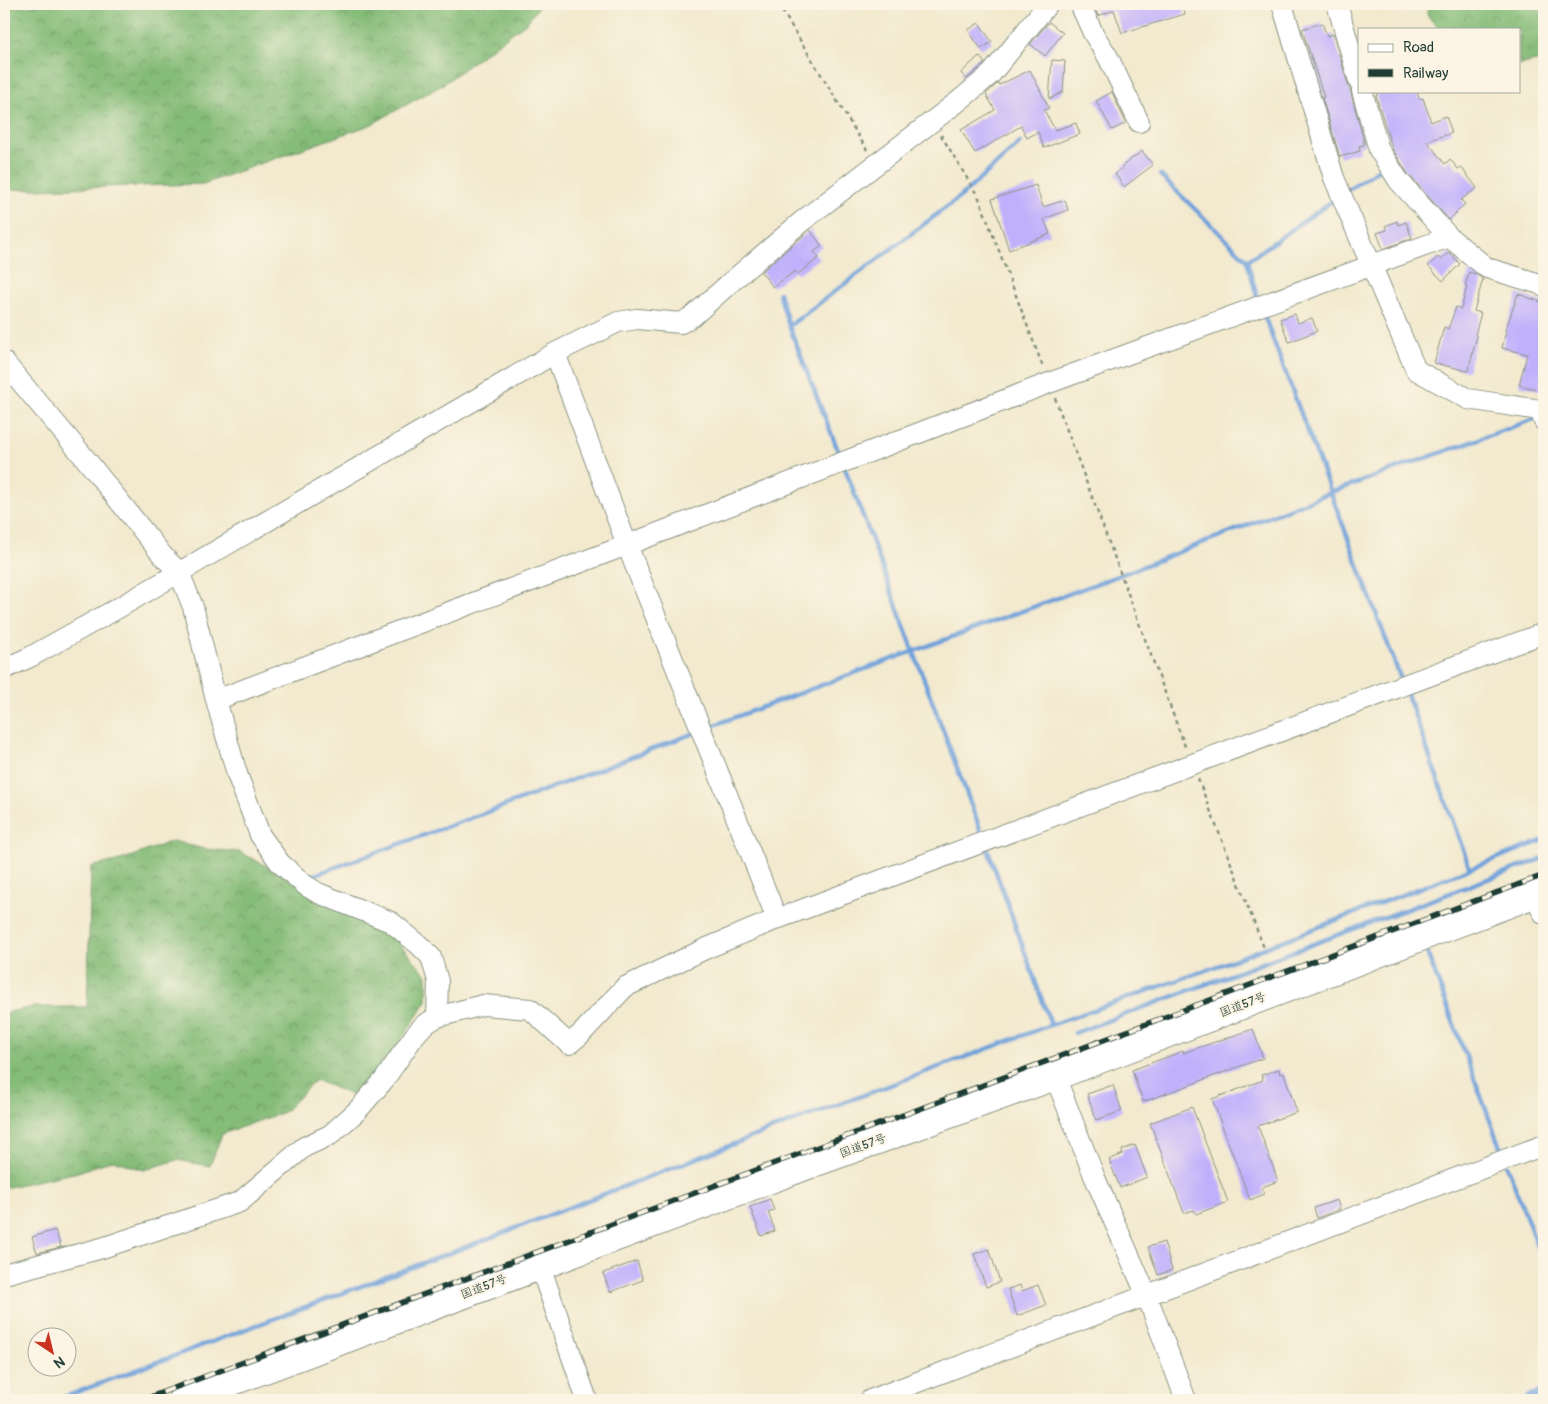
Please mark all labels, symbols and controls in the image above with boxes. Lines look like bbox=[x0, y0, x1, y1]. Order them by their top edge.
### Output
legend bbox=[1358, 28, 1520, 92]
text: Road bbox=[1403, 38, 1434, 57]
text: Railway bbox=[1403, 64, 1449, 83]
street label: 国道57号 bbox=[1218, 989, 1268, 1021]
street label: 国道57号 bbox=[837, 1131, 889, 1161]
street label: 国道57号 bbox=[459, 1271, 509, 1303]
north arrow bbox=[28, 1326, 78, 1376]
text: N bbox=[50, 1353, 68, 1372]

